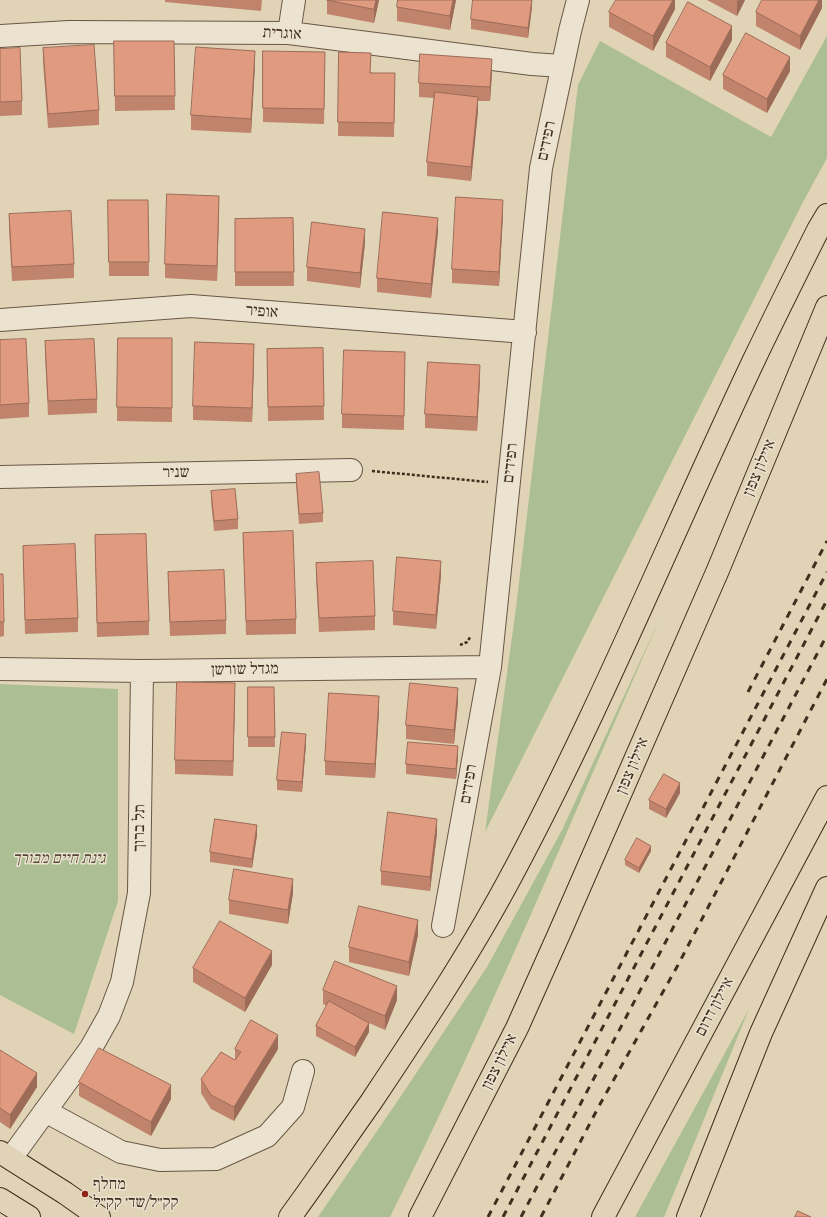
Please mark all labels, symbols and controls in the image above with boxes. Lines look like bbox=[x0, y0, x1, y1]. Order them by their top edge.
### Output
street label: אוגרית bbox=[262, 23, 302, 45]
street label: רפידים bbox=[533, 119, 561, 163]
street label: אופיר bbox=[245, 301, 279, 323]
street label: איילון צפון bbox=[739, 437, 781, 499]
street label: רפידים bbox=[499, 442, 523, 484]
street label: שניר bbox=[162, 463, 190, 483]
street label: מגדל שורשן bbox=[211, 660, 279, 680]
street label: איילון צפון bbox=[612, 735, 654, 797]
street label: רפידים bbox=[456, 763, 482, 805]
street label: תל ברוך bbox=[130, 804, 150, 852]
park label: גינת חיים מבורך bbox=[12, 849, 106, 869]
street label: איילון דרום bbox=[691, 974, 739, 1040]
street label: איילון צפון bbox=[478, 1031, 522, 1093]
place label: מחלף קק״ל/שד׳ קק״ל bbox=[93, 1175, 178, 1213]
marker: מחלף קק״ל/שד׳ קק״ל bbox=[80, 1189, 90, 1199]

